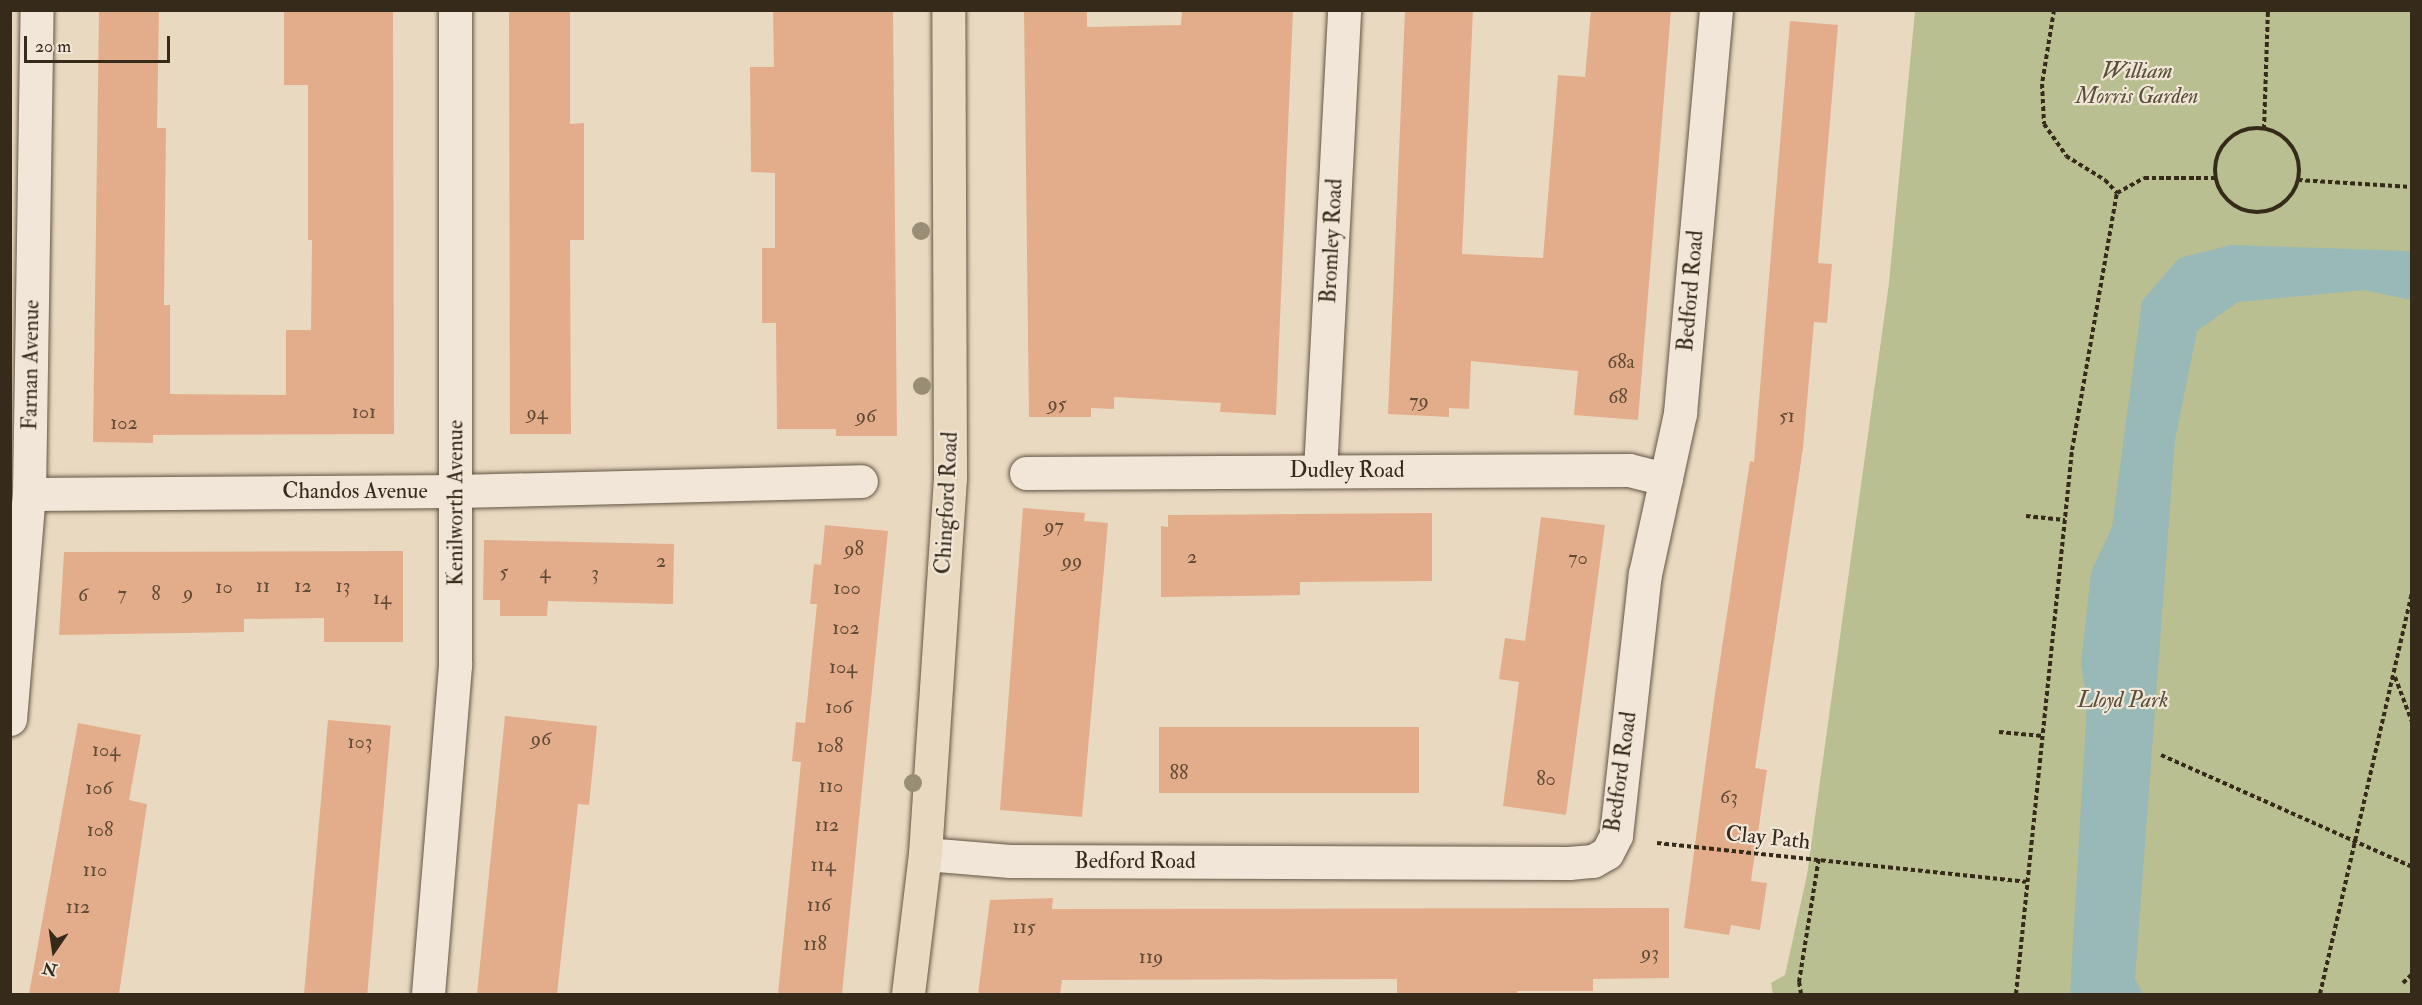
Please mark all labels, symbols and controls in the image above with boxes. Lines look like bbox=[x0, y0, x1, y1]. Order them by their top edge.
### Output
scale bar bbox=[27, 24, 172, 62]
text: 20 m bbox=[35, 35, 71, 58]
park label: William Morris Garden bbox=[2076, 58, 2198, 110]
street label: Bromley Road bbox=[1316, 178, 1348, 304]
street label: Bedford Road bbox=[1673, 229, 1709, 353]
street label: Farnan Avenue bbox=[17, 300, 45, 430]
house number: 68a bbox=[1607, 349, 1635, 373]
house number: 68 bbox=[1608, 384, 1628, 408]
house number: 79 bbox=[1409, 388, 1429, 412]
house number: 95 bbox=[1047, 391, 1067, 415]
house number: 101 bbox=[352, 399, 376, 423]
house number: 94 bbox=[526, 400, 548, 424]
house number: 96 bbox=[856, 403, 876, 427]
house number: 51 bbox=[1779, 403, 1795, 427]
house number: 102 bbox=[110, 410, 138, 434]
street label: Kenilworth Avenue bbox=[443, 420, 469, 586]
street label: Chingford Road bbox=[930, 431, 964, 575]
street label: Dudley Road bbox=[1289, 458, 1405, 484]
street label: Chandos Avenue bbox=[282, 479, 428, 505]
house number: 97 bbox=[1044, 513, 1064, 537]
house number: 98 bbox=[844, 536, 864, 560]
house number: 2 bbox=[1187, 544, 1197, 568]
house number: 70 bbox=[1568, 545, 1588, 569]
house number: 2 bbox=[656, 548, 666, 572]
house number: 99 bbox=[1062, 548, 1082, 572]
house number: 5 bbox=[500, 559, 508, 583]
house number: 4 bbox=[540, 559, 550, 583]
house number: 3 bbox=[591, 560, 599, 584]
house number: 11 bbox=[256, 573, 270, 597]
house number: 12 bbox=[294, 573, 312, 597]
house number: 13 bbox=[336, 573, 350, 597]
house number: 10 bbox=[215, 574, 233, 598]
house number: 100 bbox=[833, 575, 861, 599]
house number: 9 bbox=[183, 580, 193, 604]
house number: 7 bbox=[117, 581, 127, 605]
house number: 8 bbox=[151, 581, 161, 605]
house number: 6 bbox=[78, 582, 88, 606]
house number: 14 bbox=[373, 585, 391, 609]
house number: 102 bbox=[832, 615, 860, 639]
house number: 104 bbox=[829, 654, 857, 678]
park label: Lloyd Park bbox=[2078, 688, 2168, 714]
house number: 106 bbox=[825, 694, 853, 718]
street label: Bedford Road bbox=[1599, 710, 1643, 834]
house number: 96 bbox=[531, 726, 551, 750]
house number: 103 bbox=[348, 729, 372, 753]
house number: 108 bbox=[817, 733, 843, 757]
house number: 104 bbox=[92, 737, 120, 761]
house number: 88 bbox=[1170, 760, 1188, 784]
house number: 80 bbox=[1536, 766, 1556, 790]
house number: 110 bbox=[819, 773, 843, 797]
house number: 106 bbox=[85, 775, 113, 799]
house number: 63 bbox=[1720, 784, 1738, 808]
house number: 112 bbox=[815, 812, 839, 836]
house number: 108 bbox=[87, 817, 113, 841]
street label: Clay Path bbox=[1724, 820, 1812, 856]
street label: Bedford Road bbox=[1074, 849, 1196, 875]
house number: 114 bbox=[810, 852, 836, 876]
house number: 110 bbox=[83, 857, 107, 881]
house number: 116 bbox=[807, 892, 831, 916]
house number: 112 bbox=[66, 894, 90, 918]
house number: 115 bbox=[1012, 914, 1036, 938]
north arrow bbox=[24, 921, 84, 981]
house number: 118 bbox=[803, 931, 827, 955]
house number: 93 bbox=[1641, 940, 1659, 964]
house number: 119 bbox=[1139, 944, 1163, 968]
text: N bbox=[41, 957, 59, 980]

